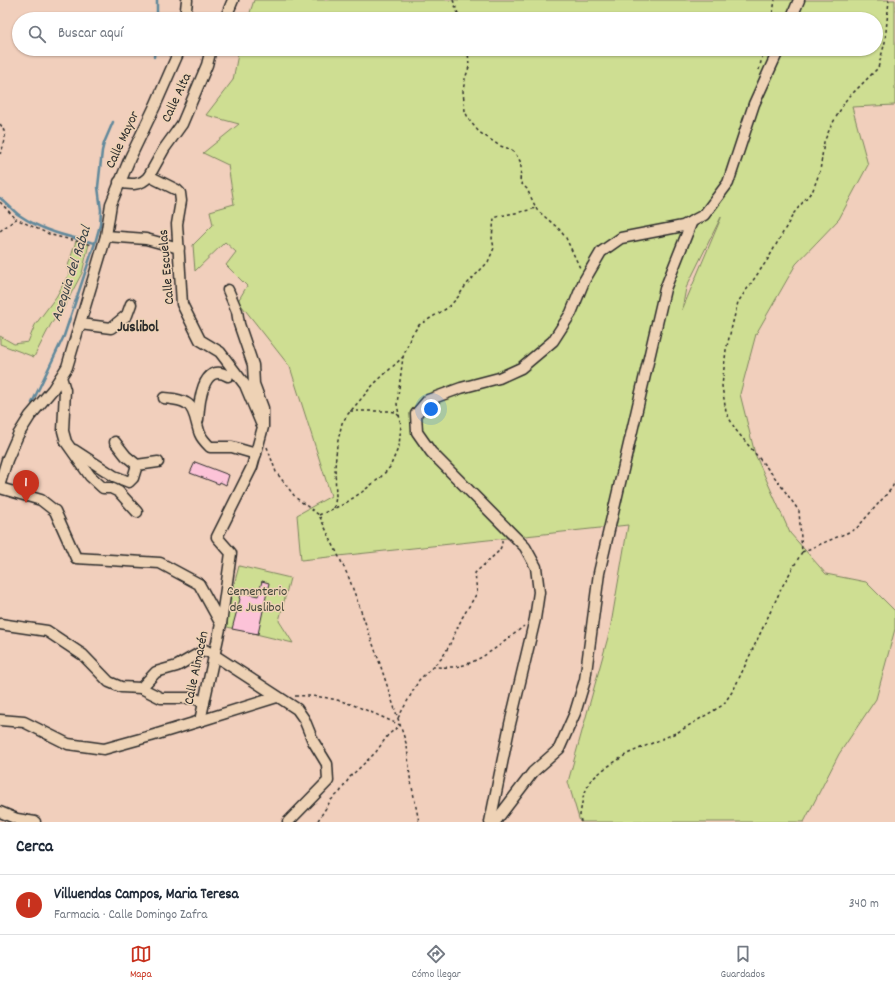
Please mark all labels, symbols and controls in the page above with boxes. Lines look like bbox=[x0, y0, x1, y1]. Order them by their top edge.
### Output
search box bbox=[12, 12, 883, 56]
icon: search bbox=[26, 23, 48, 45]
text: Buscar aquí bbox=[58, 23, 123, 45]
street label: Calle Alta bbox=[157, 70, 197, 126]
street label: Calle Mayor bbox=[101, 107, 145, 172]
water label: Acequia del Rabal bbox=[46, 222, 98, 325]
street label: Calle Escuelas bbox=[154, 228, 180, 305]
district label: Juslibol bbox=[117, 317, 159, 339]
your location bbox=[421, 399, 441, 419]
pin: 1 bbox=[13, 470, 39, 503]
park label: Cementerio de Juslibol bbox=[227, 582, 287, 618]
street label: Calle Almacén bbox=[179, 629, 215, 707]
text: Cerca bbox=[16, 836, 53, 860]
text: Villuendas Campos, Maria Teresa bbox=[54, 884, 239, 906]
text: 1 bbox=[28, 895, 30, 914]
text: 340 m bbox=[849, 895, 879, 914]
text: Farmacia · Calle Domingo Zafra bbox=[54, 906, 207, 925]
tab: Mapa bbox=[130, 943, 152, 983]
tab: Cómo llegar bbox=[412, 943, 461, 983]
tab: Guardados bbox=[721, 943, 765, 983]

